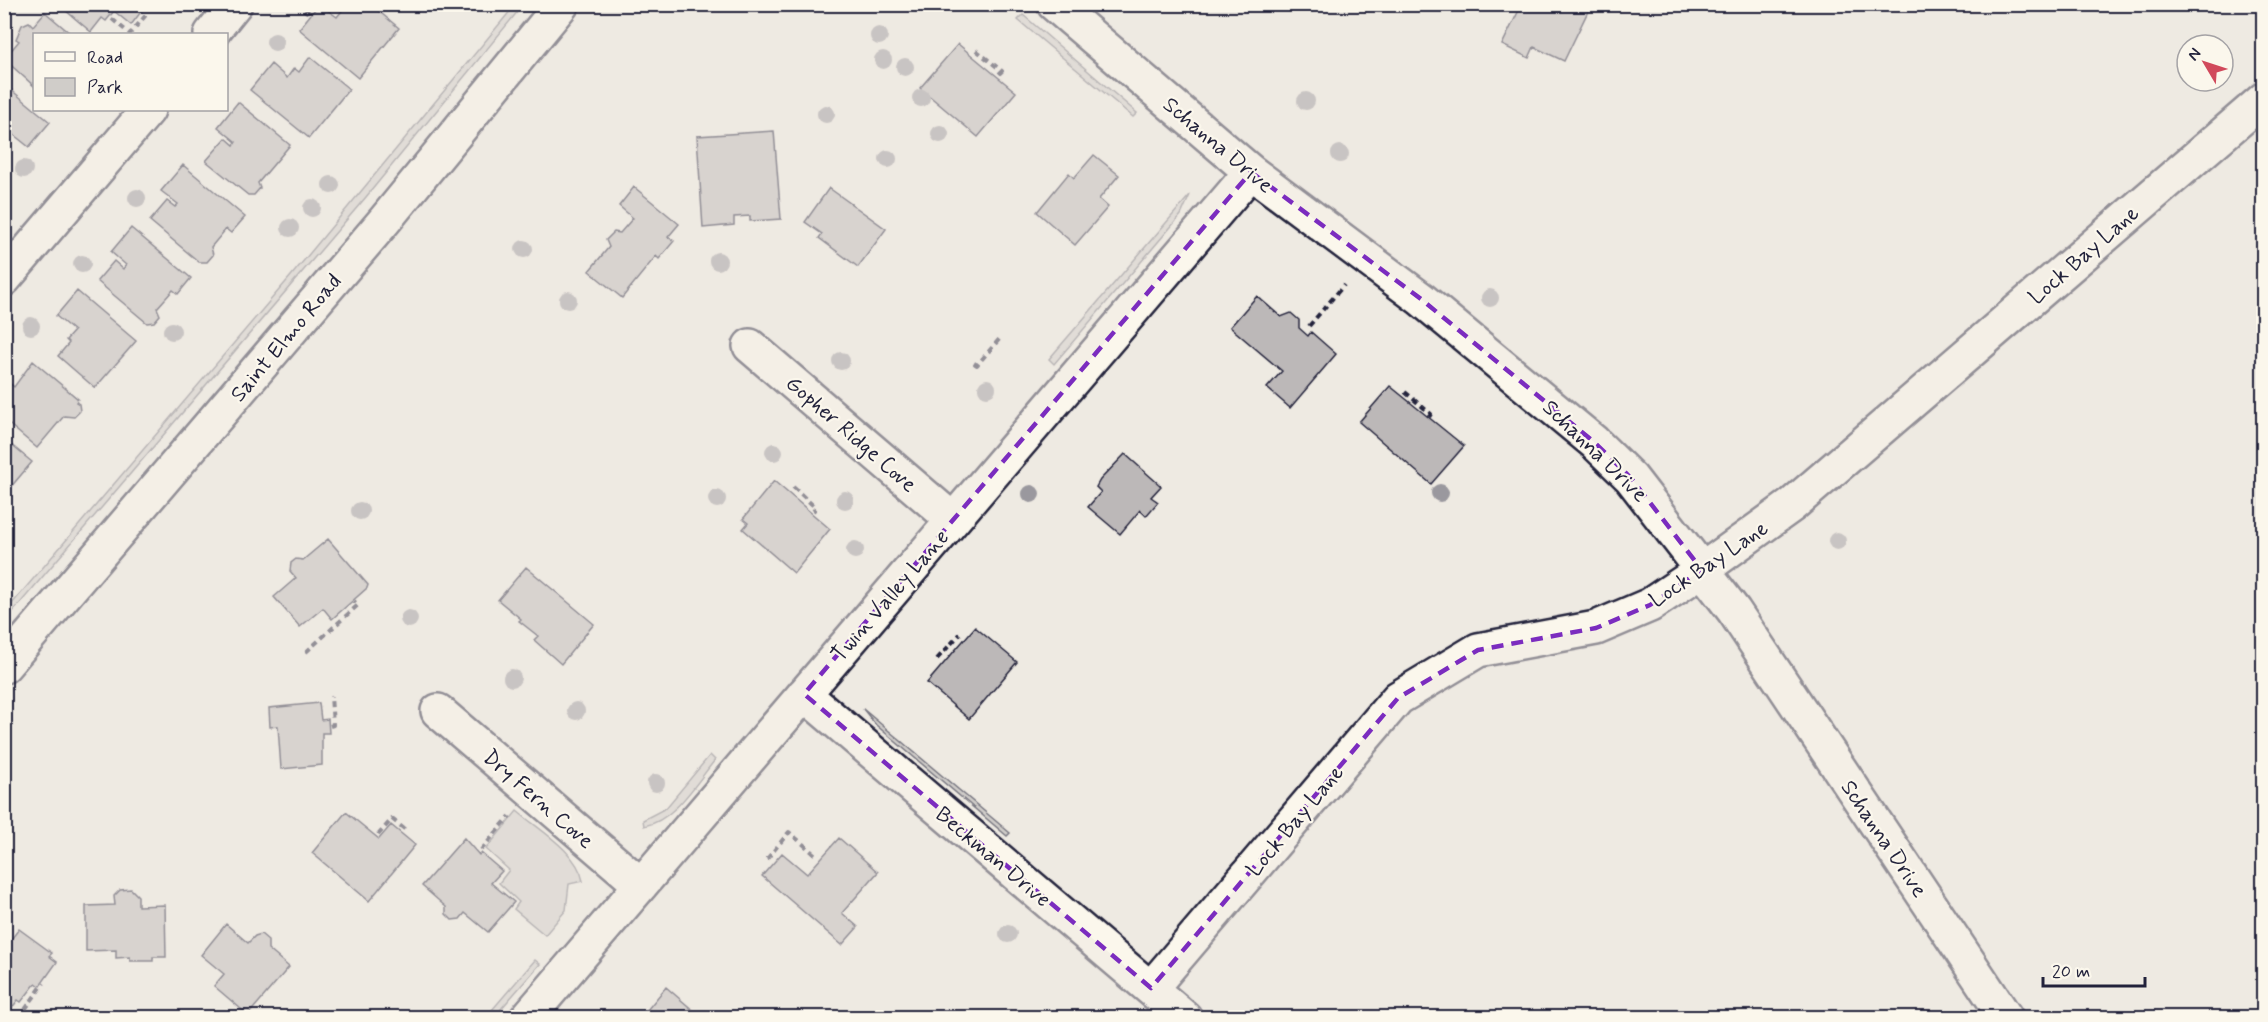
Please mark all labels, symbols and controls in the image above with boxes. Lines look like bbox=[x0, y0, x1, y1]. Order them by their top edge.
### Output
legend bbox=[33, 33, 228, 111]
north arrow bbox=[2175, 33, 2235, 93]
text: N bbox=[2183, 44, 2206, 65]
text: Road bbox=[87, 46, 123, 70]
text: Park bbox=[87, 76, 123, 100]
street label: Schanna Drive bbox=[1157, 91, 1279, 200]
street label: Lock Bay Lane bbox=[2023, 200, 2145, 311]
street label: Saint Elmo Road bbox=[225, 268, 348, 408]
street label: Gopher Ridge Cove bbox=[779, 370, 922, 500]
street label: Schanna Drive bbox=[1536, 394, 1653, 509]
street label: Lock Bay Lane bbox=[1644, 515, 1774, 615]
street label: Twin Valley Lane bbox=[825, 524, 956, 668]
street label: Dry Fern Cove bbox=[476, 744, 599, 855]
street label: Lock Bay Lane bbox=[1241, 760, 1350, 883]
street label: Schanna Drive bbox=[1834, 775, 1933, 903]
street label: Beckman Drive bbox=[929, 801, 1056, 914]
scale bar bbox=[2043, 950, 2145, 988]
text: 20 m bbox=[2052, 960, 2090, 984]

